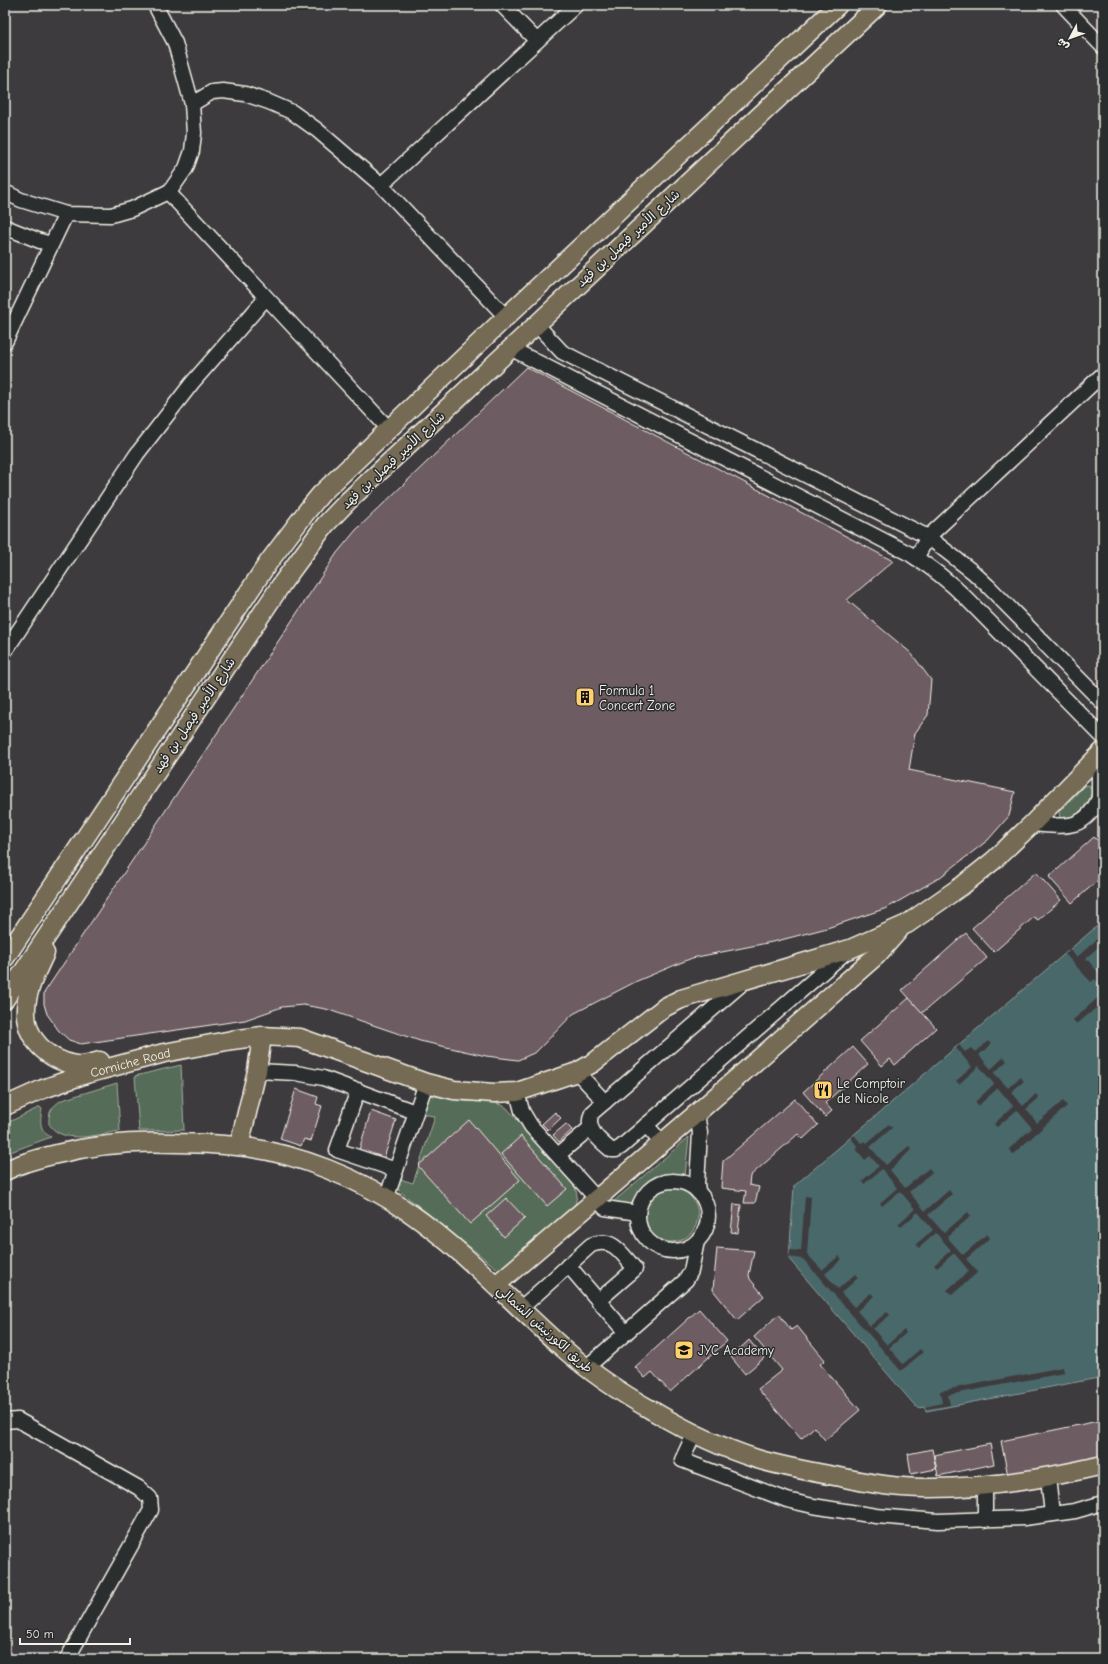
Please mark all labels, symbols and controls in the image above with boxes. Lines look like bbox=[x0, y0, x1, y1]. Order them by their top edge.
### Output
north arrow bbox=[1050, 18, 1090, 58]
text: ش bbox=[1054, 35, 1072, 53]
street label: شارع الأمير فيصل بن فهد bbox=[573, 186, 684, 291]
street label: شارع الأمير فيصل بن فهد bbox=[338, 408, 449, 513]
street label: شارع الأمير فيصل بن فهد bbox=[149, 654, 240, 776]
place label: Formula 1 Concert Zone bbox=[599, 683, 676, 713]
building icon: Formula 1 Concert Zone bbox=[574, 686, 596, 708]
street label: Corniche Road bbox=[89, 1044, 172, 1080]
place label: Le Comptoir de Nicole bbox=[837, 1076, 906, 1106]
restaurant icon: Le Comptoir de Nicole bbox=[812, 1079, 834, 1101]
street label: طريق الكورنيش الشمالي bbox=[491, 1282, 596, 1379]
school or university icon: JYC Academy bbox=[673, 1339, 695, 1361]
place label: JYC Academy bbox=[698, 1343, 774, 1358]
scale bar bbox=[20, 1620, 130, 1646]
text: 50 m bbox=[26, 1627, 54, 1641]

